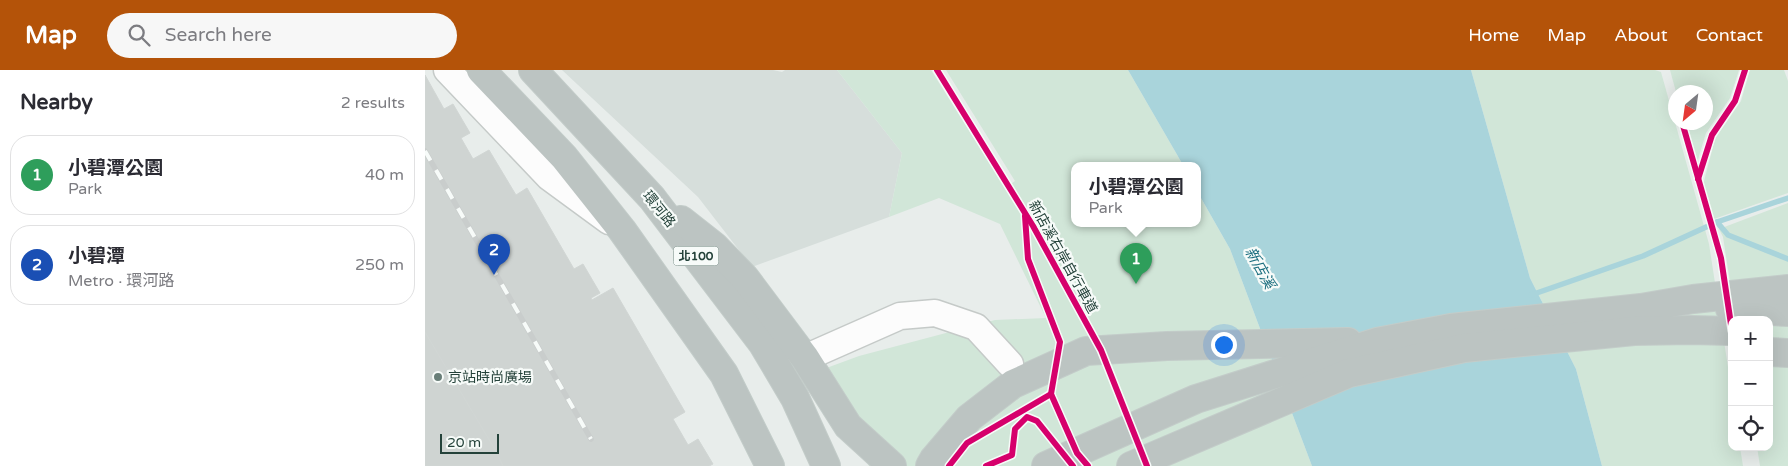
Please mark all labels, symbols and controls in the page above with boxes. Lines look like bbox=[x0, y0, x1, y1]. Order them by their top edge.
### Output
search box bbox=[107, 13, 457, 58]
text: Map bbox=[25, 21, 77, 50]
icon: search bbox=[125, 21, 153, 49]
text: Search here bbox=[165, 24, 272, 46]
text: Home bbox=[1468, 24, 1519, 46]
text: Map bbox=[1547, 24, 1586, 46]
text: About bbox=[1614, 24, 1668, 46]
text: Contact bbox=[1696, 24, 1763, 46]
north arrow bbox=[1668, 85, 1713, 130]
text: Nearby bbox=[20, 90, 93, 115]
text: 2 results bbox=[341, 93, 405, 113]
text: 小碧潭公園 bbox=[68, 157, 163, 179]
popup bbox=[1071, 162, 1201, 227]
text: 1 bbox=[32, 165, 42, 185]
text: 40 m bbox=[365, 165, 404, 185]
text: 小碧潭公園 bbox=[1088, 176, 1184, 198]
text: Park bbox=[68, 179, 102, 199]
street label: 環河路 bbox=[639, 187, 679, 231]
street label: 新店溪右岸自行車道 bbox=[1025, 198, 1101, 316]
text: Park bbox=[1088, 198, 1123, 218]
pin: 2 bbox=[478, 234, 510, 275]
pin: 1 bbox=[1120, 243, 1152, 284]
water label: 新店溪 bbox=[1241, 244, 1280, 294]
text: 小碧潭 bbox=[68, 245, 125, 267]
road number: 北100 bbox=[673, 247, 719, 266]
text: 2 bbox=[32, 255, 42, 275]
text: 250 m bbox=[355, 255, 404, 275]
text: Metro · 環河路 bbox=[68, 271, 175, 291]
map controls bbox=[1728, 316, 1773, 451]
button: + bbox=[1728, 316, 1773, 361]
your location bbox=[1211, 332, 1237, 358]
button: − bbox=[1728, 361, 1773, 406]
place label: 京站時尚廣場 bbox=[448, 369, 532, 386]
marker: 京站時尚廣場 bbox=[432, 371, 444, 383]
button: locate bbox=[1728, 406, 1773, 451]
scale bar bbox=[440, 431, 499, 454]
text: 20 m bbox=[447, 434, 481, 451]

